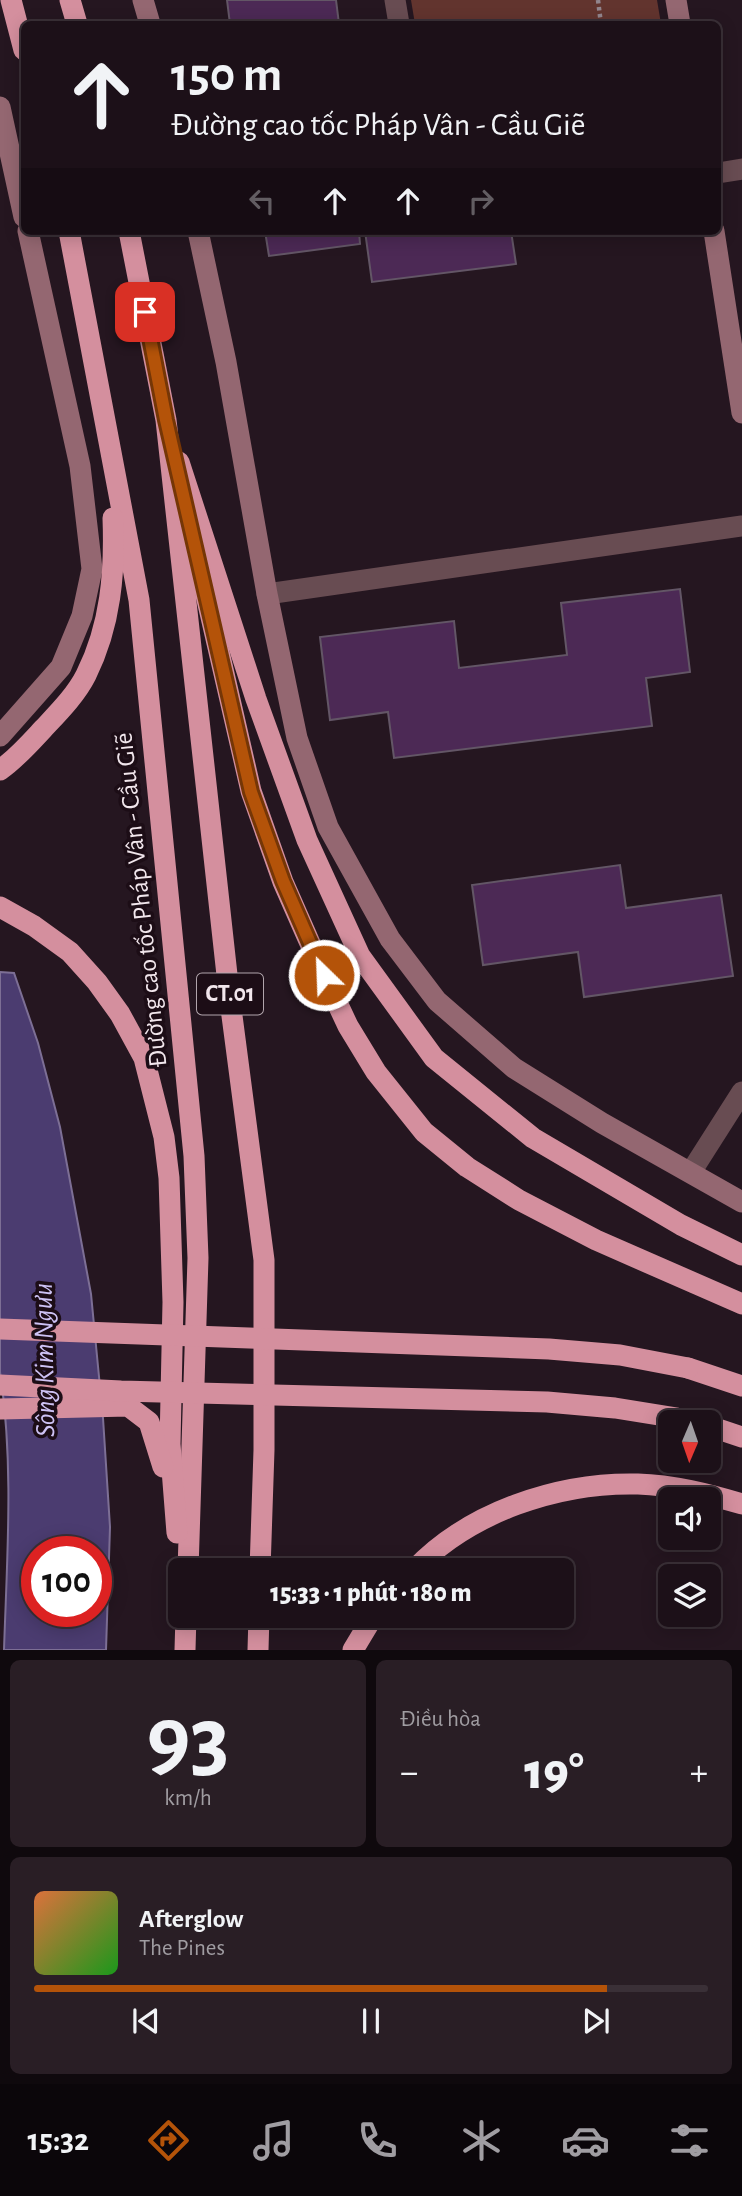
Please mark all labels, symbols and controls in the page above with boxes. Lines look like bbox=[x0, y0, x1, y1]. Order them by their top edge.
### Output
icon: ahead bbox=[56, 49, 147, 140]
text: 150 m bbox=[171, 51, 282, 100]
text: Đường cao tốc Pháp Vân - Cầu Giẽ bbox=[171, 109, 585, 141]
icon: left bbox=[243, 182, 281, 220]
icon: ahead bbox=[316, 182, 354, 220]
icon: ahead bbox=[389, 182, 427, 220]
icon: right bbox=[462, 182, 500, 220]
pin bbox=[115, 282, 175, 342]
icon: arrive bbox=[126, 293, 164, 331]
street label: Đường cao tốc Pháp Vân - Cầu Giẽ bbox=[110, 731, 172, 1069]
position arrow bbox=[287, 938, 361, 1012]
road number: CT.01 bbox=[197, 974, 263, 1014]
water label: Sông Kim Ngưu bbox=[30, 1282, 60, 1438]
north arrow bbox=[658, 1410, 721, 1474]
map controls bbox=[658, 1410, 721, 1627]
button: sound bbox=[658, 1487, 721, 1550]
speed limit sign: 100 bbox=[21, 1536, 112, 1627]
button: layers bbox=[658, 1564, 721, 1627]
text: 15:33 · 1 phút · 180 m bbox=[270, 1580, 472, 1606]
text: 93 bbox=[146, 1694, 230, 1785]
text: Điều hòa bbox=[400, 1708, 481, 1731]
text: 19° bbox=[524, 1746, 584, 1798]
text: − bbox=[400, 1754, 418, 1792]
text: + bbox=[690, 1754, 708, 1792]
text: km/h bbox=[164, 1787, 212, 1810]
text: Afterglow bbox=[139, 1906, 243, 1932]
text: The Pines bbox=[139, 1937, 225, 1960]
icon: previous bbox=[127, 2002, 165, 2040]
icon: pause bbox=[352, 2002, 390, 2040]
icon: next bbox=[577, 2002, 615, 2040]
icon: directions bbox=[144, 2116, 193, 2165]
icon: music bbox=[249, 2116, 298, 2165]
icon: phone bbox=[353, 2116, 402, 2165]
icon: climate bbox=[457, 2116, 506, 2165]
icon: car bbox=[561, 2116, 610, 2165]
icon: filters bbox=[665, 2116, 714, 2165]
text: 15:32 bbox=[28, 2124, 89, 2156]

